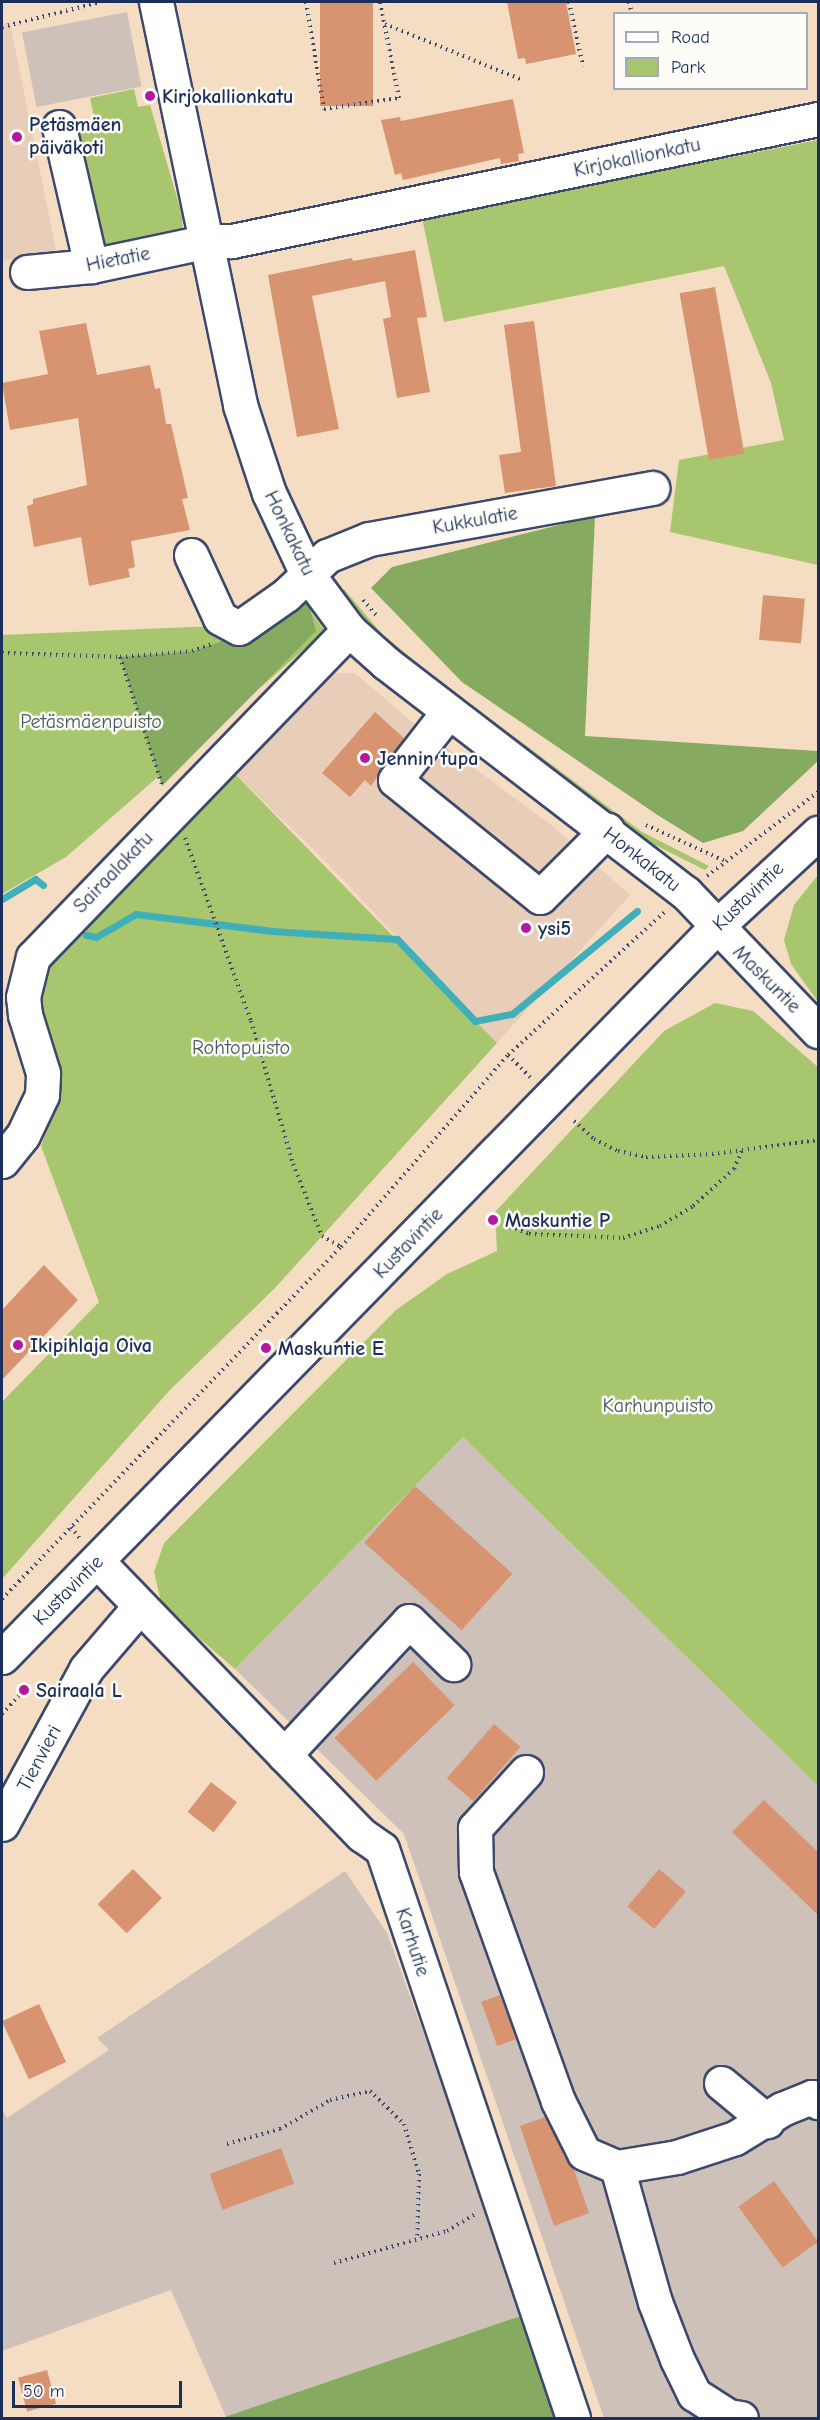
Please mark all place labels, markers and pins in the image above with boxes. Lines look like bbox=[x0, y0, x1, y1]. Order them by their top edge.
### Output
place label: Kirjokallionkatu bbox=[162, 84, 293, 108]
marker: Kirjokallionkatu bbox=[143, 89, 157, 103]
place label: Petäsmäen päiväkoti bbox=[29, 113, 121, 160]
marker: Petäsmäen päiväkoti bbox=[10, 130, 24, 144]
place label: Jennin tupa bbox=[377, 746, 478, 770]
marker: Jennin tupa bbox=[358, 751, 372, 765]
place label: ysi5 bbox=[538, 916, 571, 940]
marker: ysi5 bbox=[519, 921, 533, 935]
place label: Maskuntie P bbox=[505, 1208, 610, 1232]
marker: Maskuntie P bbox=[486, 1213, 500, 1227]
place label: Ikipihlaja Oiva bbox=[30, 1333, 152, 1357]
place label: Maskuntie E bbox=[278, 1336, 384, 1360]
marker: Ikipihlaja Oiva bbox=[11, 1338, 25, 1352]
marker: Maskuntie E bbox=[259, 1341, 273, 1355]
place label: Sairaala L bbox=[36, 1678, 122, 1702]
marker: Sairaala L bbox=[17, 1683, 31, 1697]

